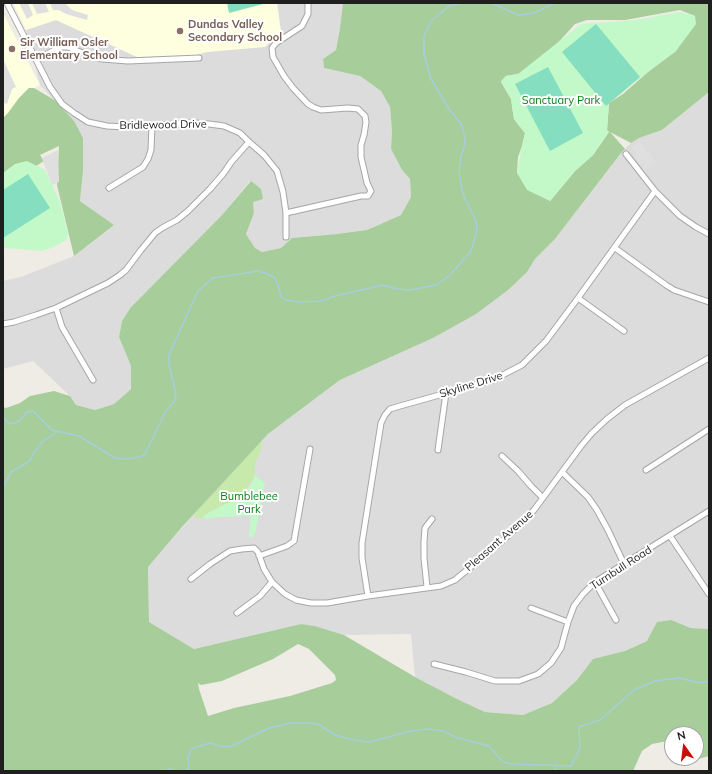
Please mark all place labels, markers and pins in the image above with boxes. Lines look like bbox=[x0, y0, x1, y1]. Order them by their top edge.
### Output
place label: Dundas Valley Secondary School bbox=[188, 18, 282, 44]
marker: Dundas Valley Secondary School bbox=[175, 26, 185, 36]
place label: Sir William Osler Elementary School bbox=[20, 36, 118, 62]
marker: Sir William Osler Elementary School bbox=[7, 44, 17, 54]

